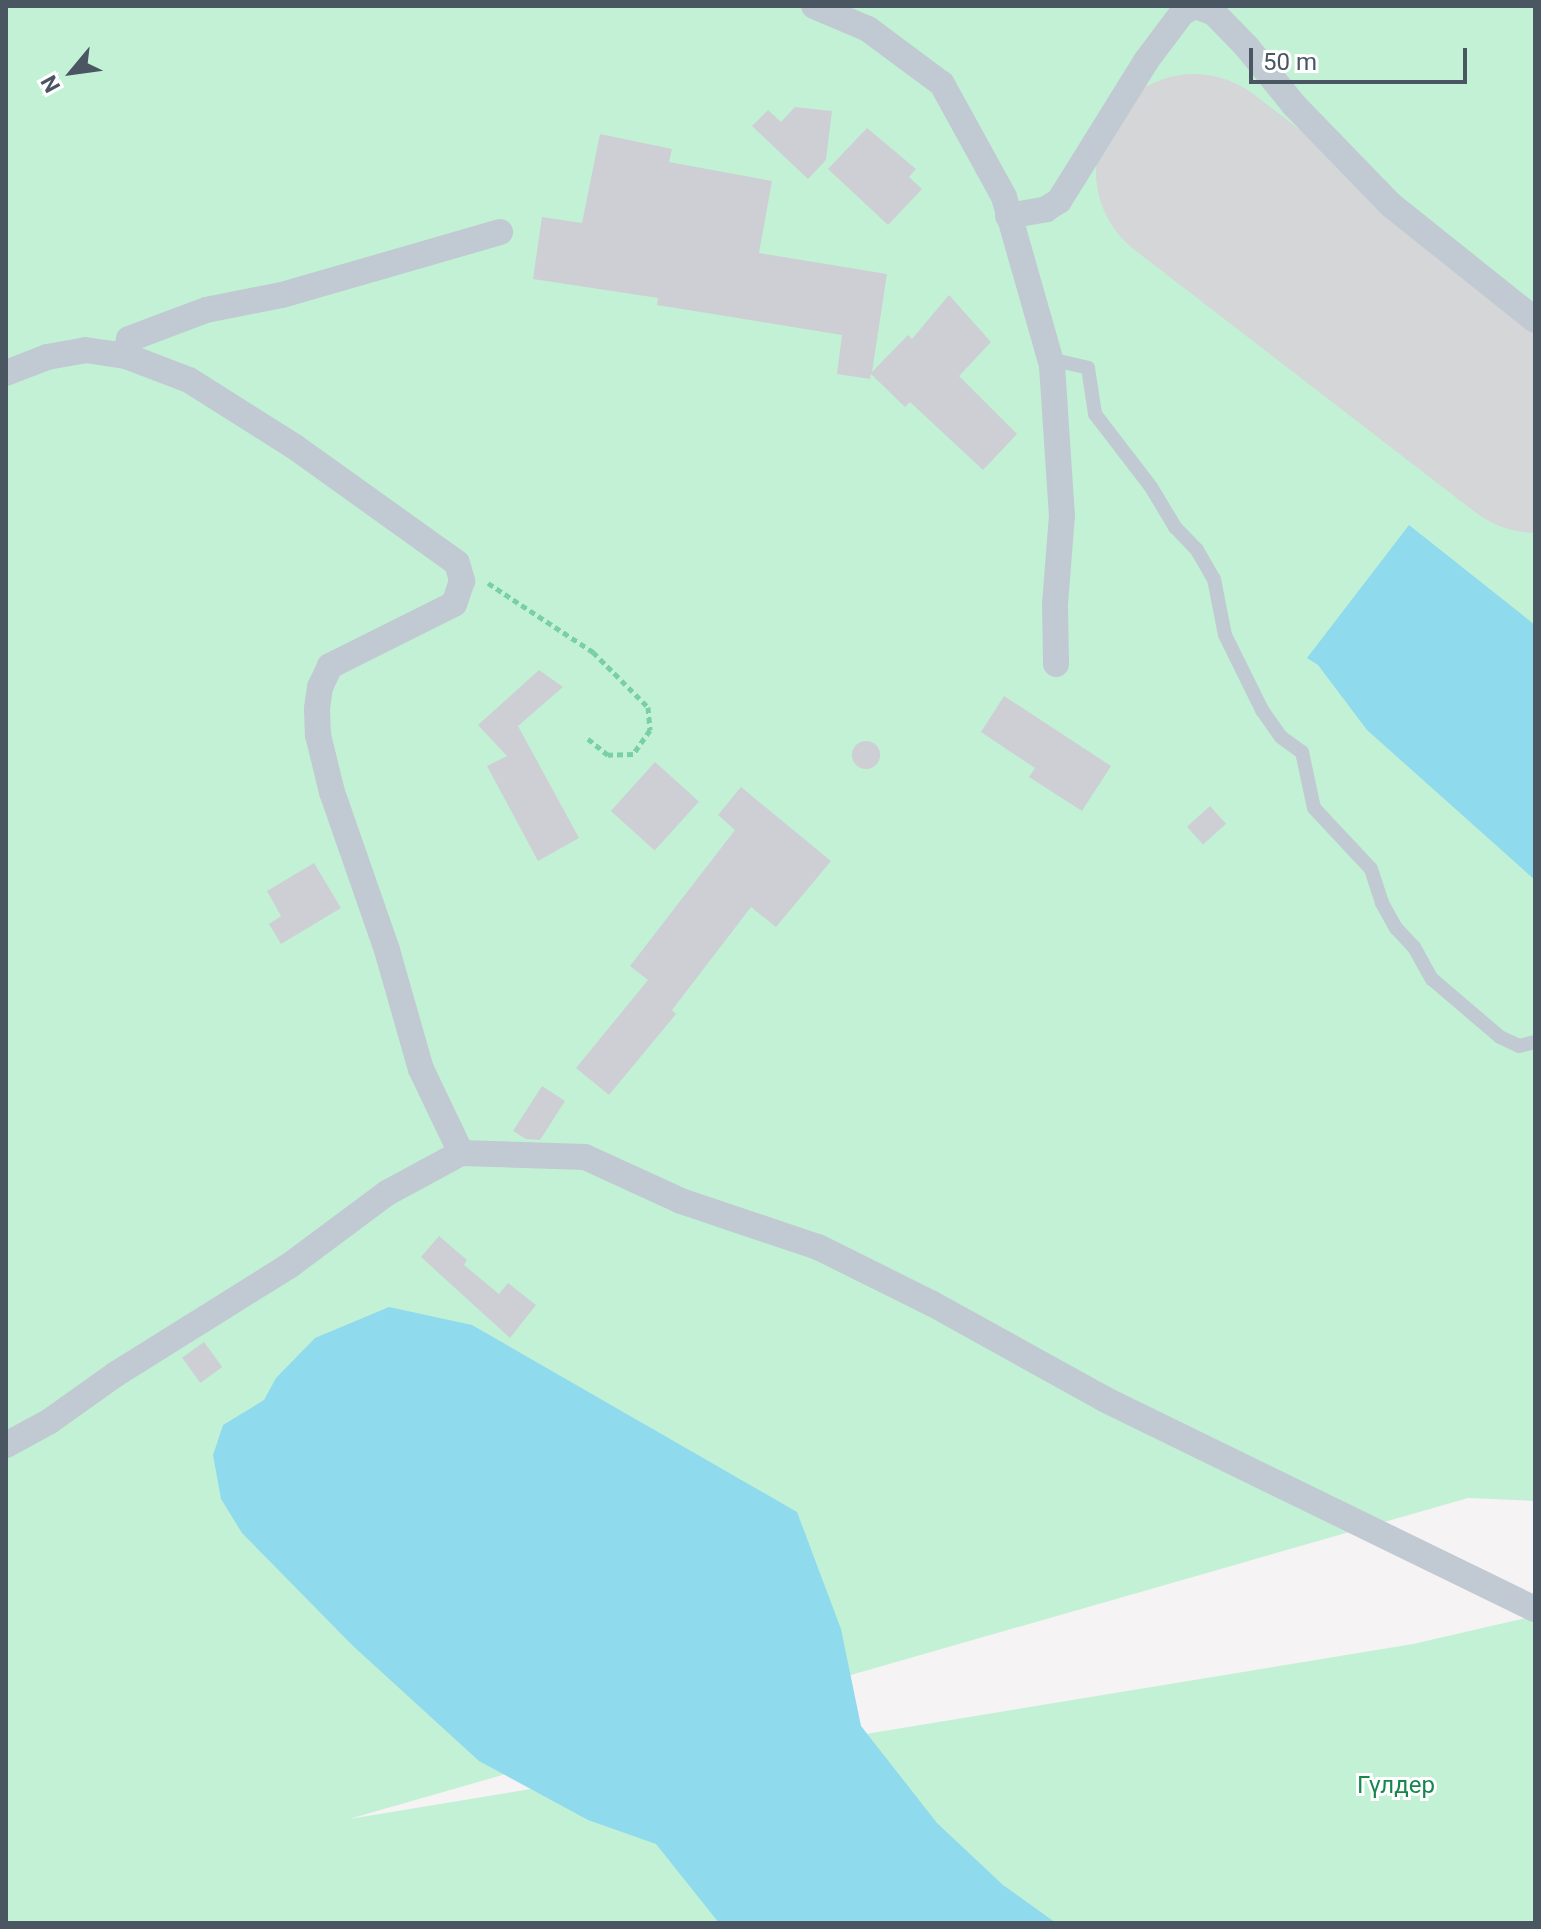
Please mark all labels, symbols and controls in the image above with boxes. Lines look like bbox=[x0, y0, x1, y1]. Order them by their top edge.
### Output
north arrow bbox=[32, 32, 112, 112]
scale bar bbox=[1253, 32, 1471, 82]
text: 50 m bbox=[1263, 48, 1317, 76]
text: N bbox=[36, 71, 65, 97]
park label: Гүлдер bbox=[1357, 1772, 1435, 1800]

